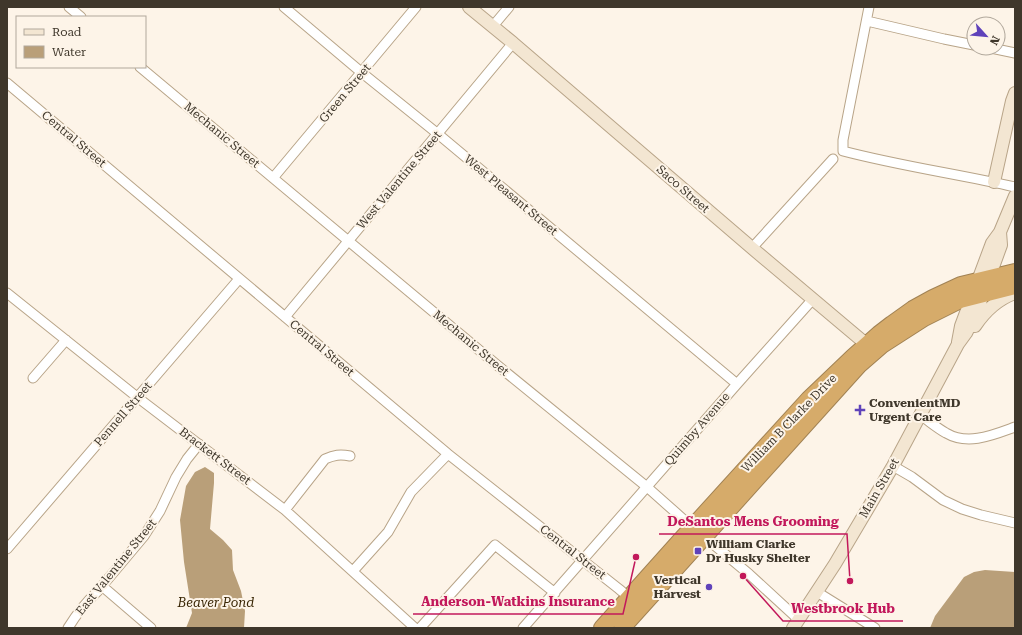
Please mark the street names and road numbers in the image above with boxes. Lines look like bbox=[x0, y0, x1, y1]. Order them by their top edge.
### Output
street label: Green Street bbox=[316, 60, 374, 125]
street label: Mechanic Street bbox=[181, 99, 263, 171]
street label: Central Street bbox=[39, 108, 110, 170]
street label: West Valentine Street bbox=[354, 128, 444, 232]
street label: West Pleasant Street bbox=[461, 152, 561, 239]
street label: Saco Street bbox=[654, 162, 713, 216]
street label: Mechanic Street bbox=[430, 307, 512, 379]
street label: Central Street bbox=[287, 317, 358, 379]
street label: William B Clarke Drive bbox=[739, 371, 840, 475]
street label: Pennell Street bbox=[91, 379, 155, 449]
street label: Quimby Avenue bbox=[661, 389, 733, 468]
street label: Brackett Street bbox=[176, 424, 254, 488]
street label: Main Street bbox=[856, 455, 902, 520]
street label: East Valentine Street bbox=[73, 516, 159, 618]
street label: Central Street bbox=[537, 522, 609, 582]

